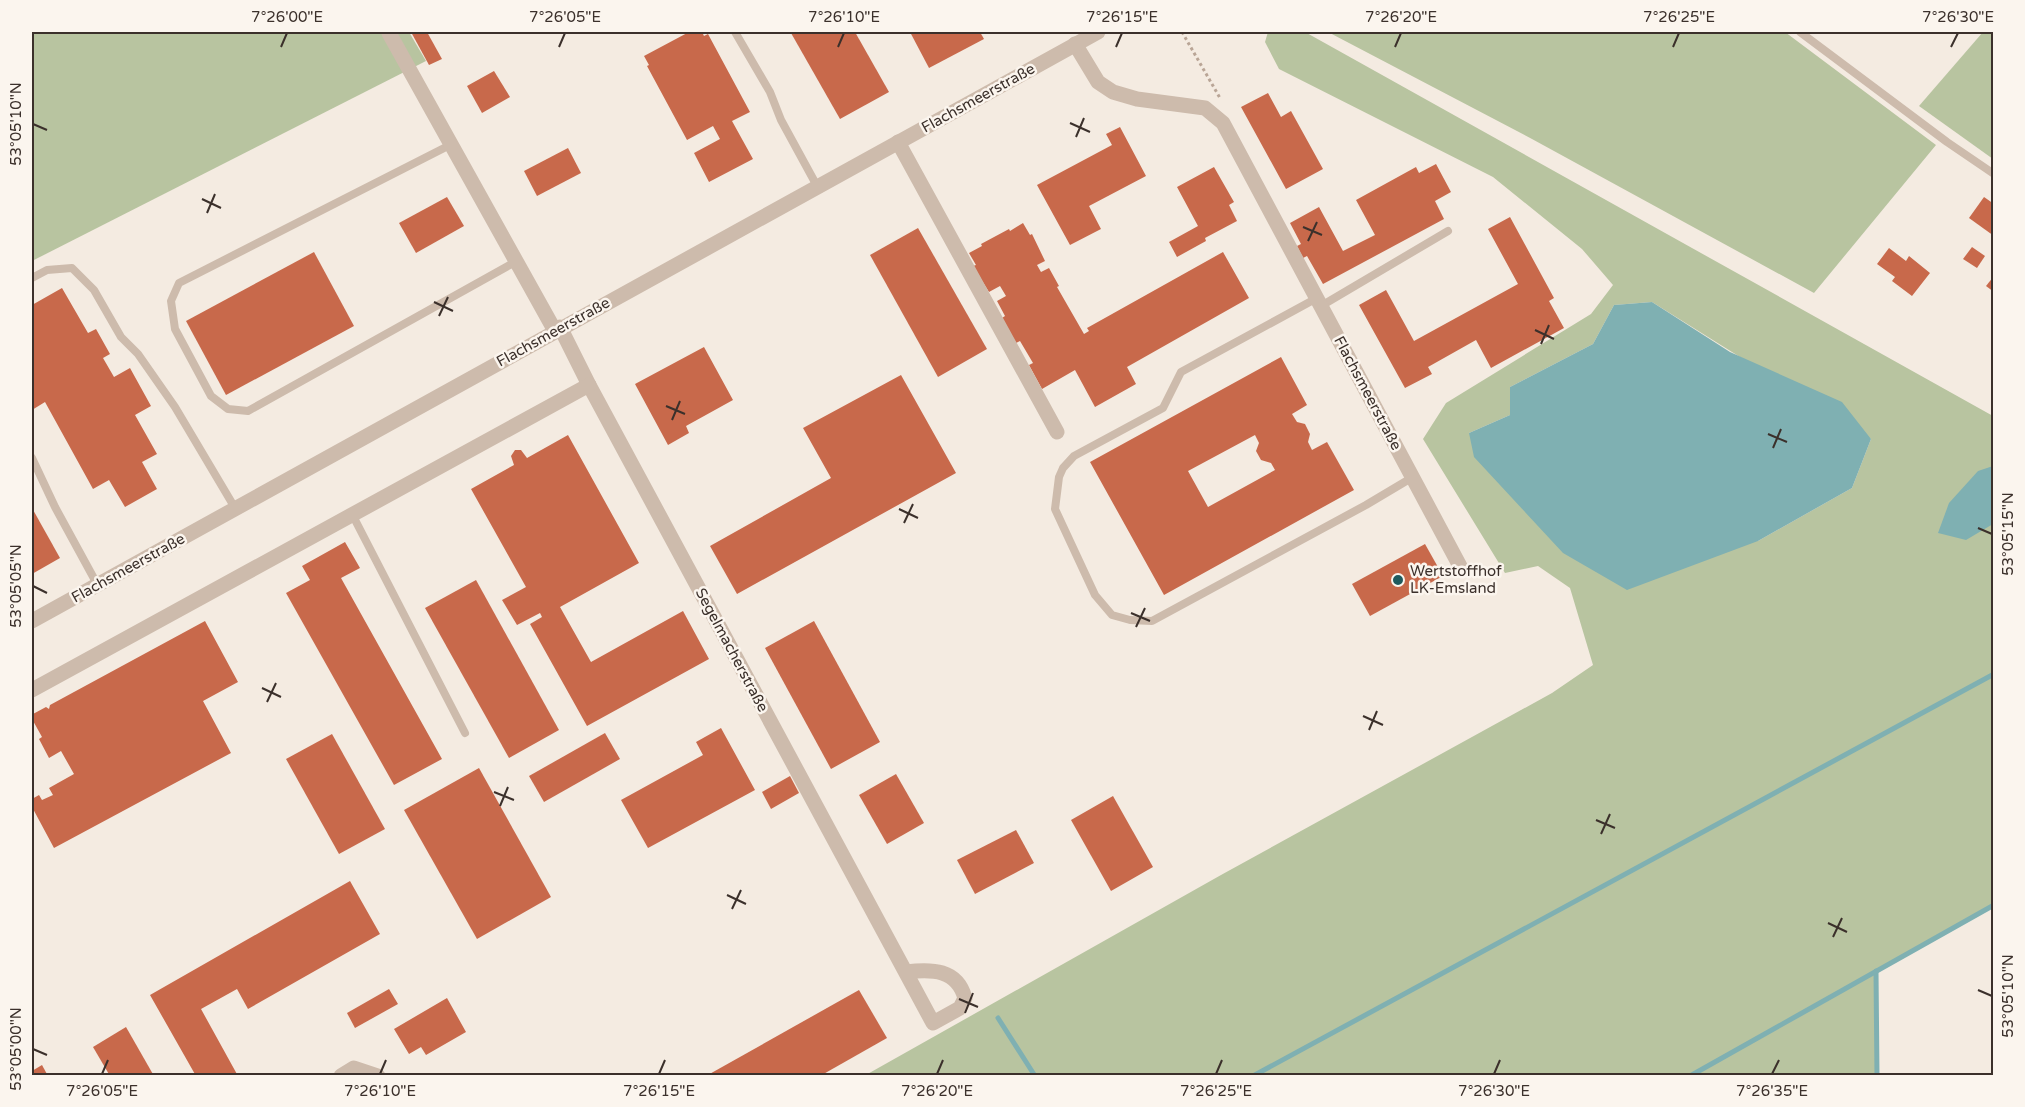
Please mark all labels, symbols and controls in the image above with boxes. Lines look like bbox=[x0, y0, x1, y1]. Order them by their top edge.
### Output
text: 7°26'00"E bbox=[251, 8, 323, 26]
text: 7°26'05"E bbox=[529, 8, 601, 26]
text: 7°26'10"E bbox=[808, 8, 880, 26]
text: 7°26'15"E bbox=[1086, 8, 1158, 26]
text: 7°26'20"E bbox=[1365, 8, 1437, 26]
text: 7°26'25"E bbox=[1643, 8, 1715, 26]
text: 7°26'30"E bbox=[1922, 8, 1994, 26]
street label: Flachsmeerstraße bbox=[918, 59, 1038, 137]
text: 53°05'10"N bbox=[7, 82, 25, 166]
street label: Flachsmeerstraße bbox=[493, 293, 613, 371]
street label: Flachsmeerstraße bbox=[1330, 333, 1406, 453]
text: 53°05'15"N bbox=[1999, 492, 2017, 576]
street label: Flachsmeerstraße bbox=[68, 529, 188, 607]
text: 53°05'05"N bbox=[7, 544, 25, 628]
place label: Wertstoffhof LK-Emsland bbox=[1410, 562, 1502, 597]
marker: Wertstoffhof LK-Emsland bbox=[1391, 573, 1405, 587]
street label: Segelmacherstraße bbox=[692, 585, 772, 715]
text: 53°05'10"N bbox=[1999, 954, 2017, 1038]
text: 53°05'00"N bbox=[7, 1007, 25, 1091]
text: 7°26'05"E bbox=[66, 1082, 138, 1100]
text: 7°26'10"E bbox=[344, 1082, 416, 1100]
text: 7°26'15"E bbox=[623, 1082, 695, 1100]
text: 7°26'20"E bbox=[901, 1082, 973, 1100]
text: 7°26'25"E bbox=[1180, 1082, 1252, 1100]
text: 7°26'30"E bbox=[1458, 1082, 1530, 1100]
text: 7°26'35"E bbox=[1736, 1082, 1808, 1100]

